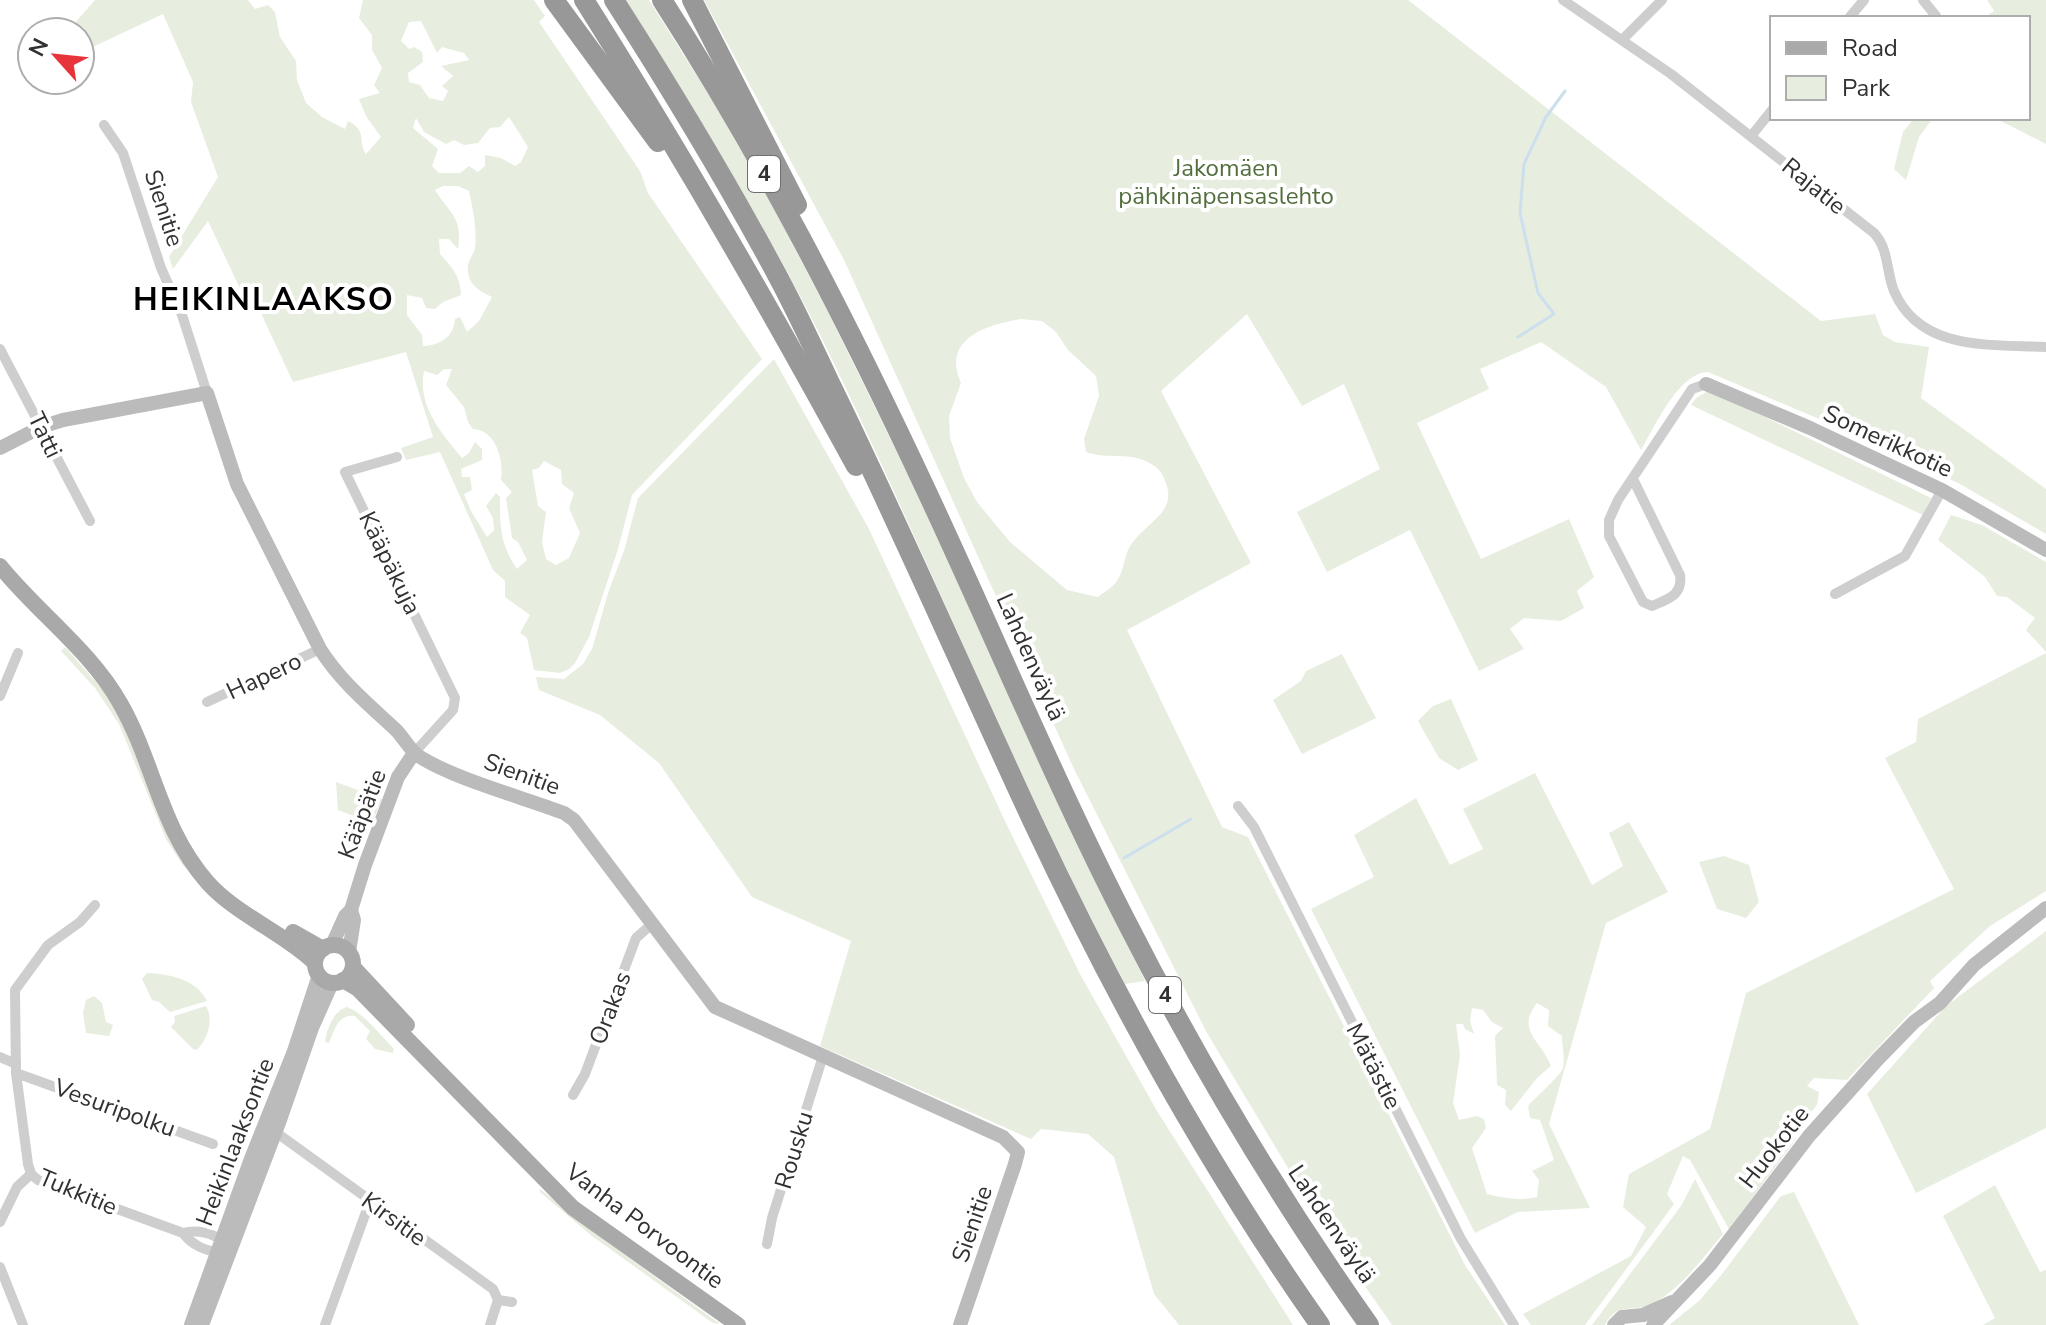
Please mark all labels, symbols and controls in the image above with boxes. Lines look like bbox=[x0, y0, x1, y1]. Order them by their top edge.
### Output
north arrow bbox=[16, 16, 96, 96]
legend bbox=[1770, 16, 2030, 120]
text: Road bbox=[1842, 32, 1898, 64]
text: N bbox=[22, 33, 56, 62]
text: Park bbox=[1842, 72, 1891, 104]
street label: Rajatie bbox=[1775, 150, 1853, 222]
park label: Jakomäen pähkinäpensaslehto bbox=[1118, 152, 1334, 212]
road number: 4 bbox=[748, 156, 780, 192]
street label: Sienitie bbox=[137, 165, 191, 251]
district label: HEIKINLAAKSO bbox=[133, 278, 395, 321]
street label: Somerikkotie bbox=[1818, 397, 1958, 485]
street label: Tatti bbox=[20, 407, 70, 463]
street label: Kääpäkuja bbox=[351, 506, 429, 620]
street label: Lahdenväylä bbox=[989, 588, 1073, 726]
street label: Hapero bbox=[221, 645, 307, 707]
street label: Sienitie bbox=[479, 745, 565, 803]
street label: Kääpätie bbox=[330, 764, 394, 864]
street label: Orakas bbox=[581, 967, 639, 1049]
road number: 4 bbox=[1149, 977, 1181, 1013]
street label: Mätästie bbox=[1339, 1018, 1409, 1114]
street label: Heikinlaaksontie bbox=[188, 1053, 282, 1231]
street label: Vesuripolku bbox=[49, 1071, 180, 1145]
street label: Huokotie bbox=[1732, 1099, 1816, 1195]
street label: Rousku bbox=[767, 1107, 821, 1193]
street label: Vanha Porvoontie bbox=[558, 1155, 731, 1296]
street label: Lahdenväylä bbox=[1281, 1158, 1383, 1290]
street label: Tukkitie bbox=[34, 1161, 122, 1223]
street label: Sienitie bbox=[944, 1181, 1000, 1267]
street label: Kirsitie bbox=[355, 1185, 433, 1253]

